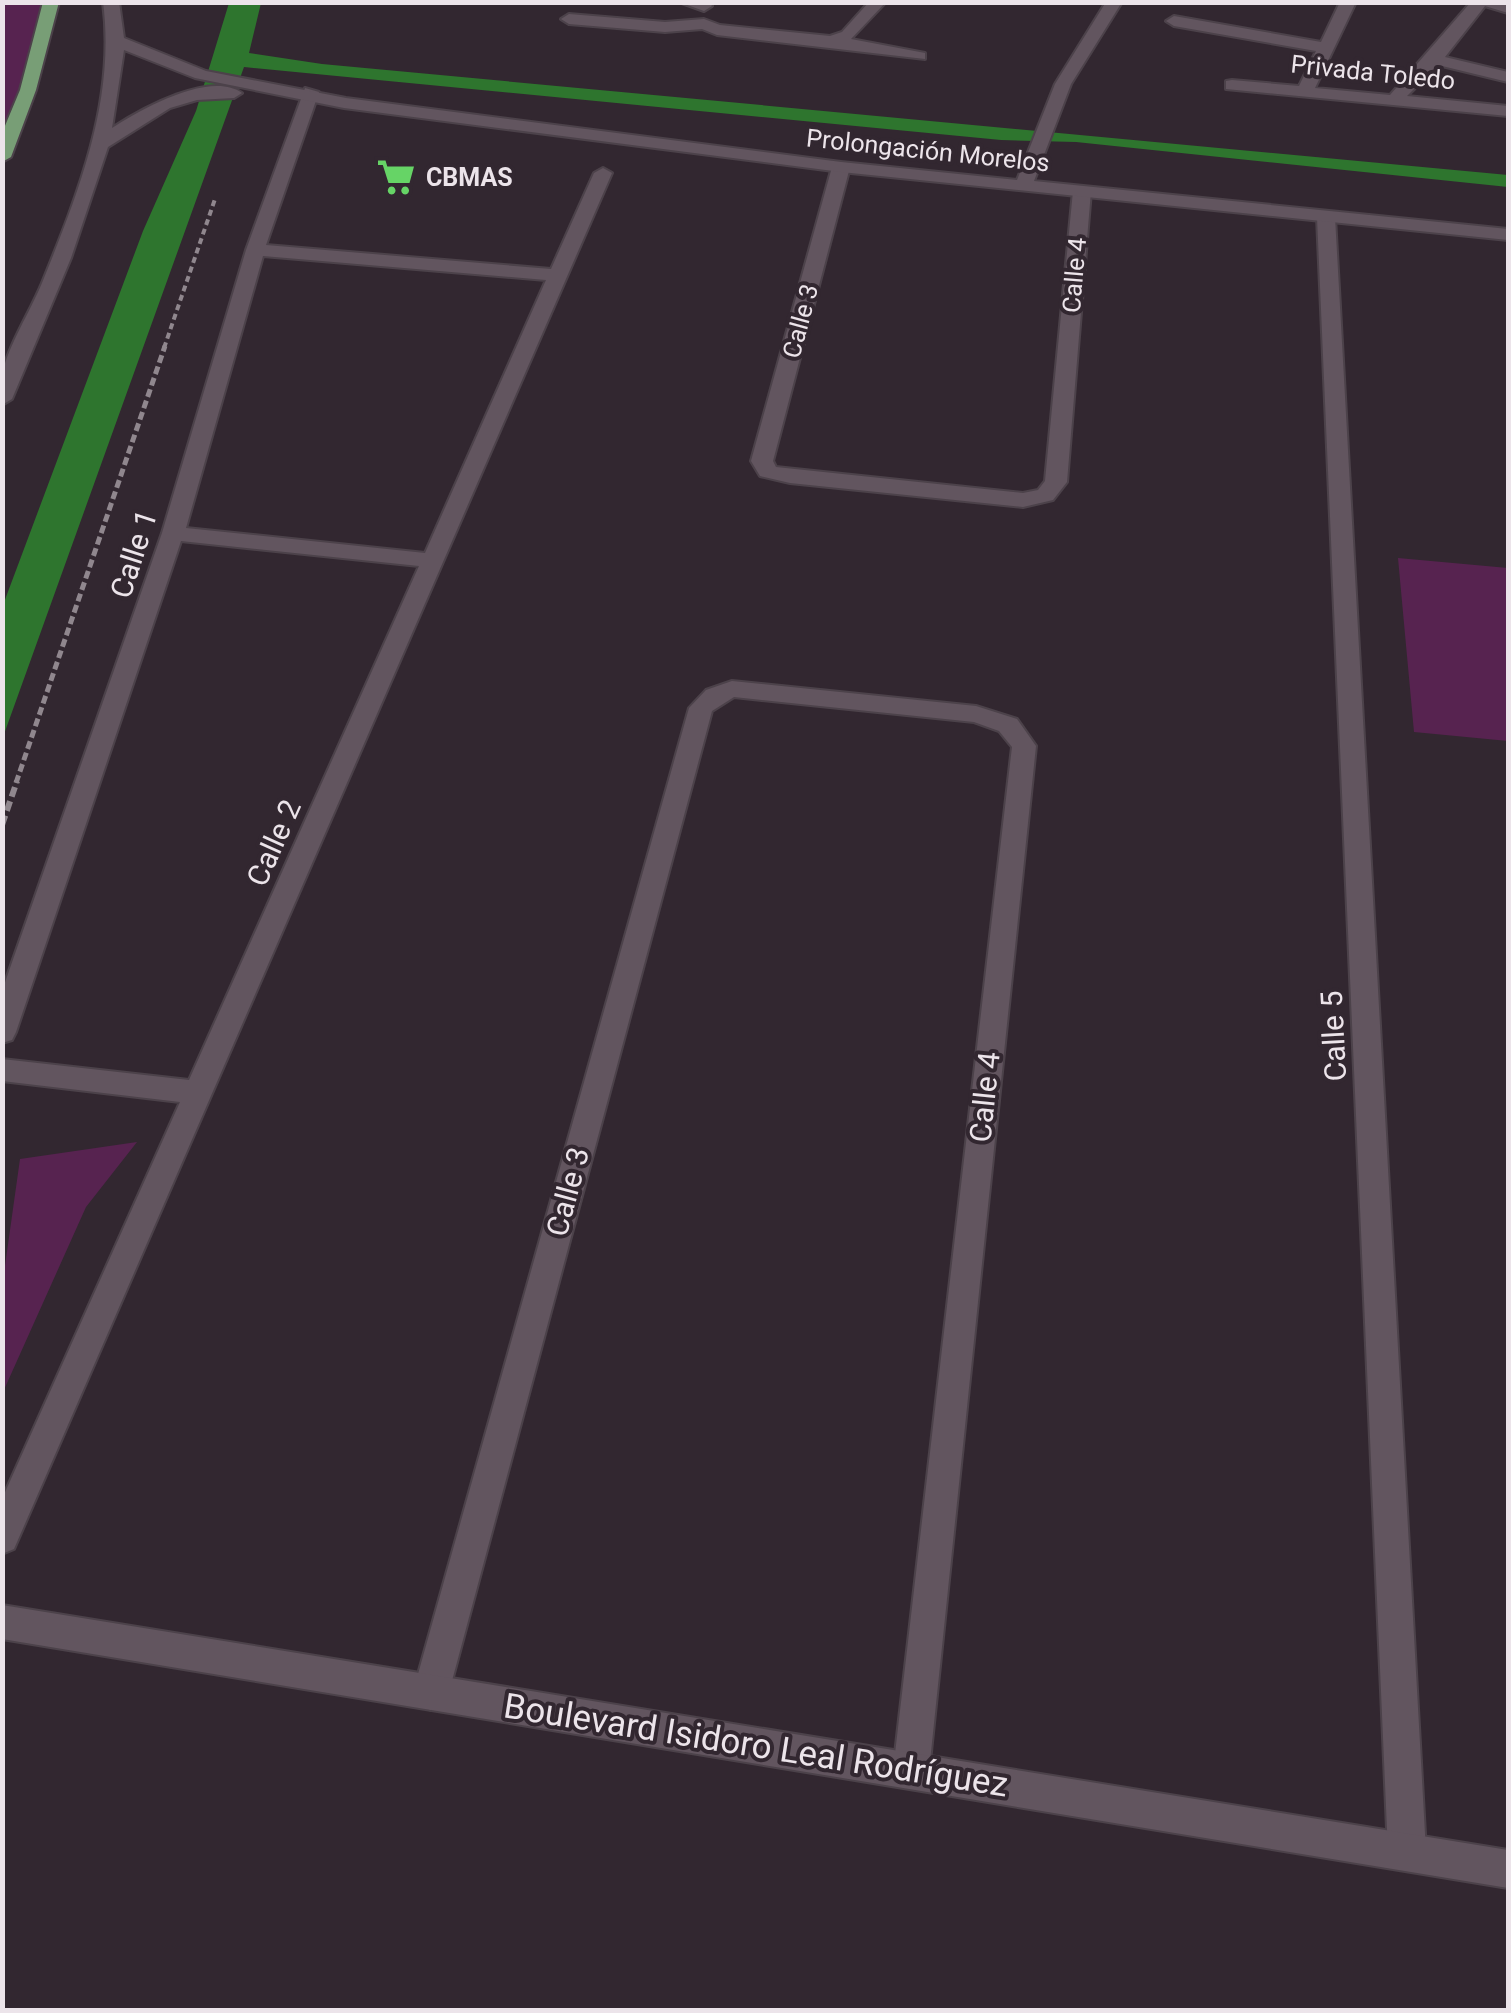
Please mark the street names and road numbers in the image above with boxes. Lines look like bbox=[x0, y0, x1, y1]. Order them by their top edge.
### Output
street label: Privada Toledo bbox=[1289, 49, 1456, 96]
street label: Prolongación Morelos bbox=[805, 123, 1051, 178]
street label: Calle 4 bbox=[1057, 236, 1092, 314]
street label: Calle 3 bbox=[777, 281, 824, 361]
street label: Calle 1 bbox=[103, 505, 164, 602]
street label: Calle 2 bbox=[239, 794, 308, 891]
street label: Calle 5 bbox=[1314, 990, 1353, 1082]
street label: Calle 4 bbox=[962, 1050, 1007, 1144]
street label: Calle 3 bbox=[539, 1144, 596, 1240]
street label: Boulevard Isidoro Leal Rodríguez bbox=[501, 1685, 1011, 1806]

